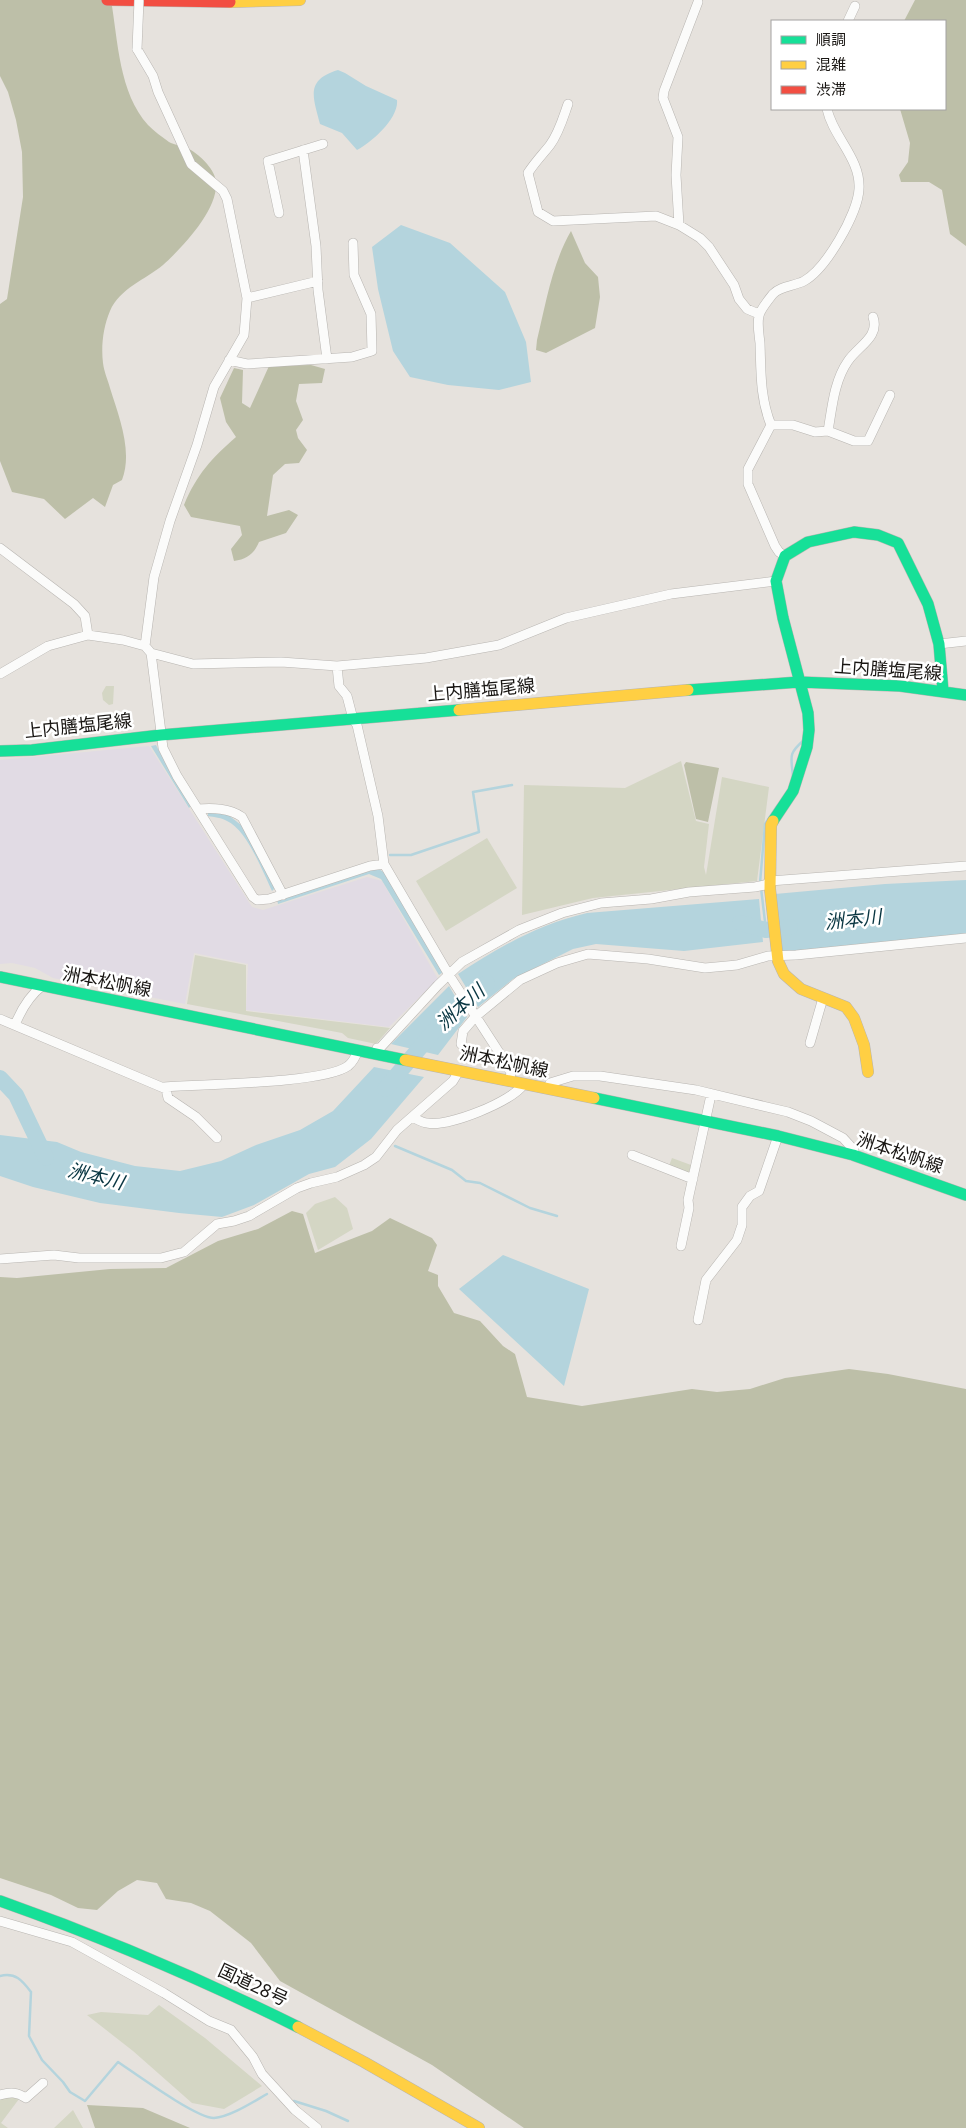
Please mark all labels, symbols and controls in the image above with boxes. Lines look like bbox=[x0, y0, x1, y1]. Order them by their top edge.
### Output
legend bbox=[771, 20, 946, 110]
text: 順調 bbox=[816, 29, 846, 49]
text: 混雑 bbox=[816, 54, 846, 74]
text: 渋滞 bbox=[816, 79, 846, 99]
street label: 上内膳塩尾線 bbox=[833, 653, 943, 685]
street label: 上内膳塩尾線 bbox=[426, 672, 536, 706]
street label: 上内膳塩尾線 bbox=[23, 707, 133, 743]
water label: 洲本川 bbox=[823, 903, 885, 935]
street label: 洲本松帆線 bbox=[61, 961, 154, 1001]
water label: 洲本川 bbox=[430, 977, 491, 1036]
street label: 洲本松帆線 bbox=[458, 1040, 551, 1082]
street label: 洲本松帆線 bbox=[854, 1126, 947, 1178]
water label: 洲本川 bbox=[65, 1156, 129, 1196]
street label: 国道28号 bbox=[215, 1957, 292, 2011]

